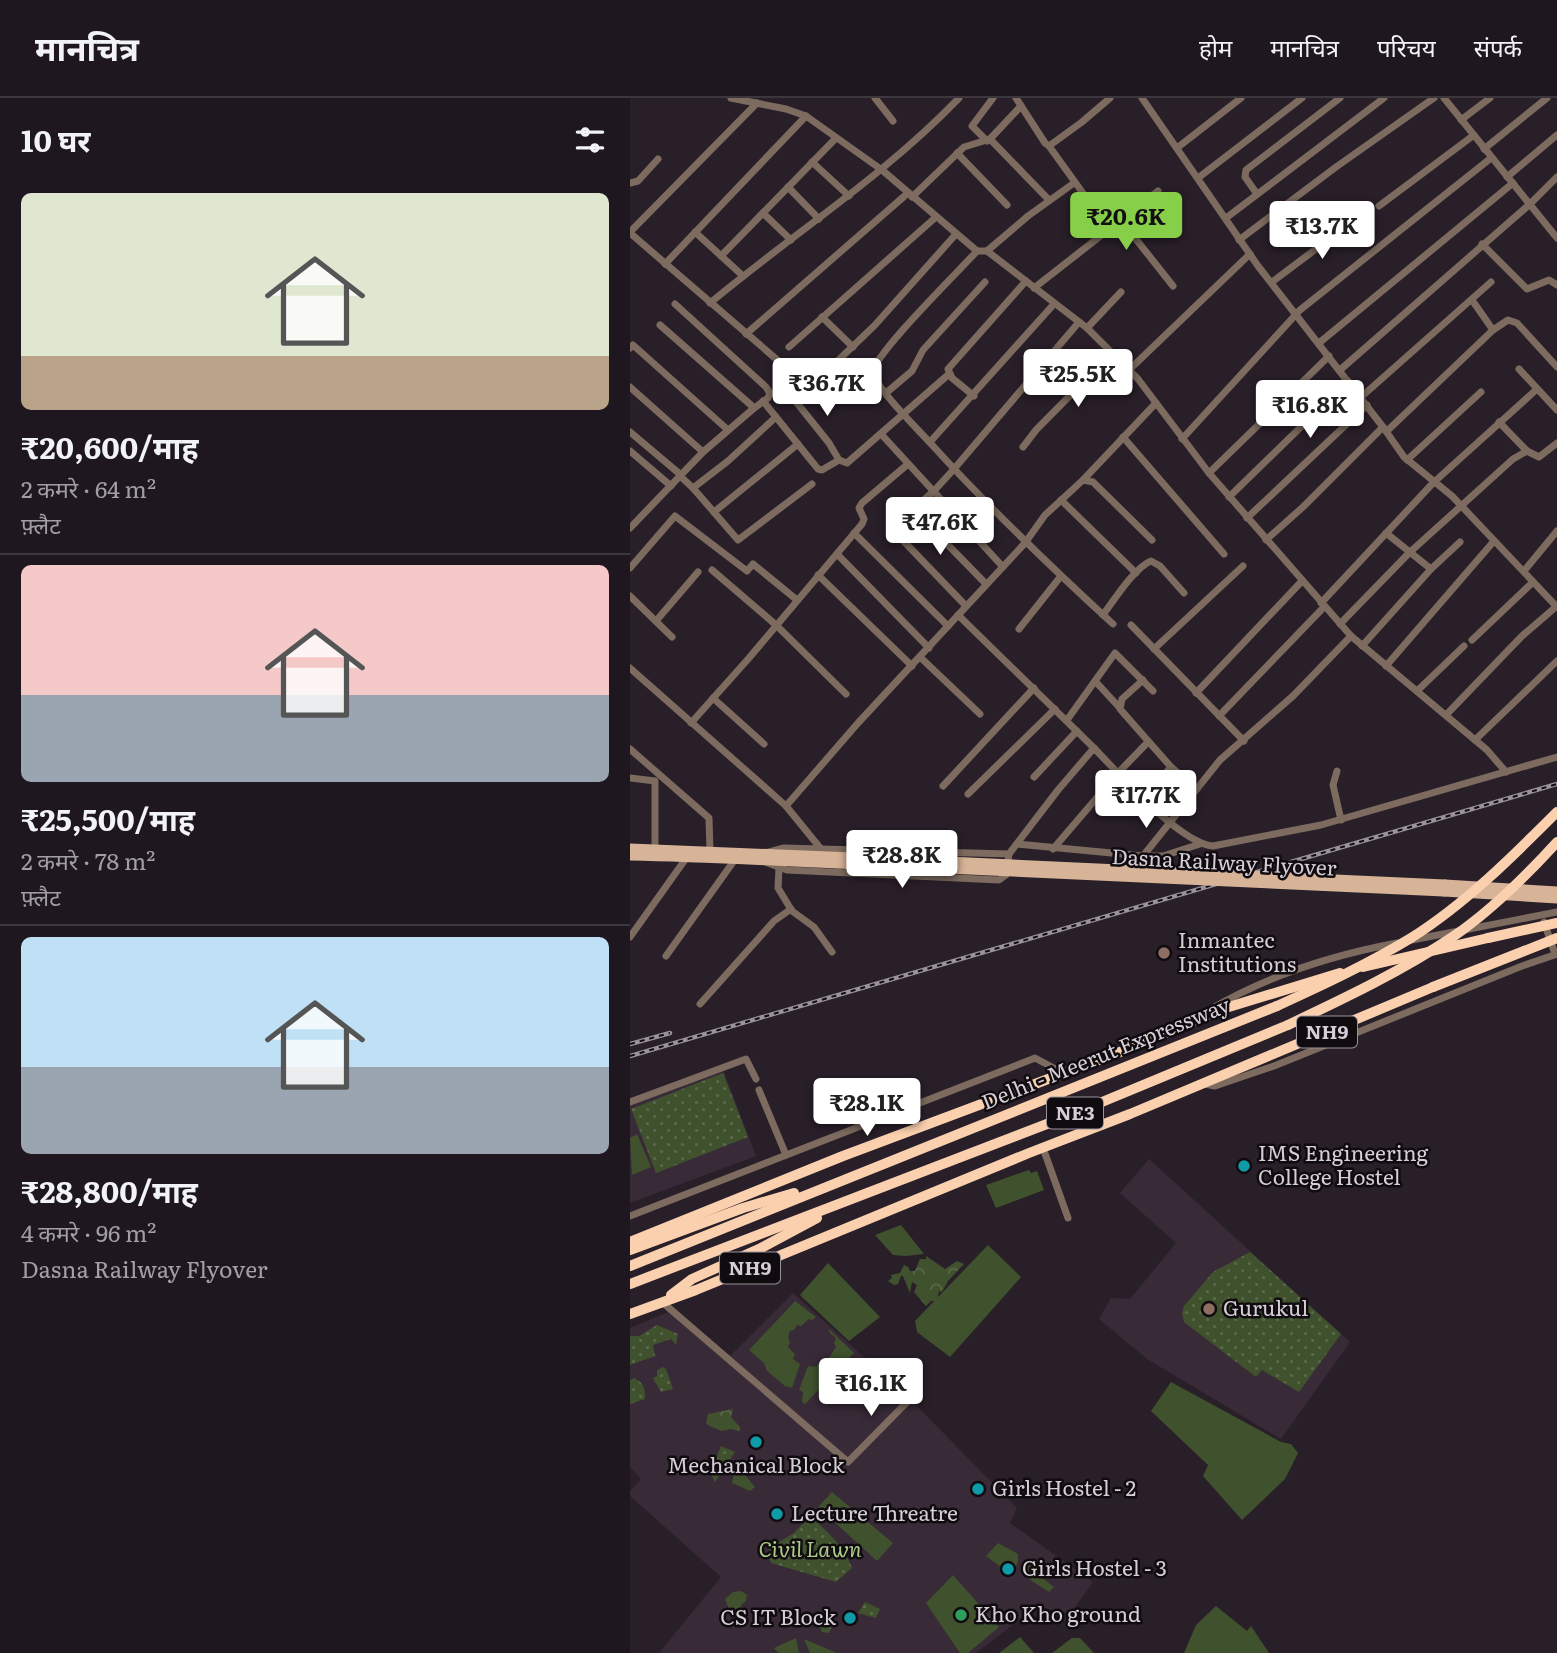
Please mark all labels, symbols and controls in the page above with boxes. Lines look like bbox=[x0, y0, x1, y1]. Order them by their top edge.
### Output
text: मानचित्र bbox=[35, 22, 139, 71]
text: होम bbox=[1199, 29, 1232, 64]
text: मानचित्र bbox=[1270, 29, 1339, 64]
text: परिचय bbox=[1377, 29, 1436, 64]
text: संपर्क bbox=[1474, 29, 1522, 64]
text: 10 घर bbox=[21, 117, 91, 161]
icon: filters bbox=[571, 121, 609, 159]
pin: ₹20.6K bbox=[1069, 192, 1183, 252]
text: ₹20.6K bbox=[1086, 198, 1166, 232]
pin: ₹13.7K bbox=[1265, 202, 1379, 261]
text: ₹13.7K bbox=[1286, 207, 1358, 241]
icon: home bbox=[252, 238, 378, 364]
pin: ₹25.5K bbox=[1021, 350, 1135, 409]
text: ₹25.5K bbox=[1039, 355, 1117, 389]
pin: ₹36.7K bbox=[770, 358, 884, 418]
text: ₹36.7K bbox=[789, 364, 865, 398]
pin: ₹16.8K bbox=[1253, 380, 1367, 440]
text: ₹16.8K bbox=[1272, 386, 1348, 420]
text: ₹20,600/माह bbox=[21, 424, 198, 468]
text: 2 कमरे · 64 m² bbox=[21, 471, 156, 505]
pin: ₹47.6K bbox=[883, 498, 997, 557]
text: ₹47.6K bbox=[902, 503, 978, 537]
text: फ़्लैट bbox=[21, 507, 61, 541]
icon: home bbox=[252, 610, 378, 736]
pin: ₹17.7K bbox=[1089, 770, 1203, 830]
text: ₹17.7K bbox=[1111, 776, 1181, 810]
text: ₹25,500/माह bbox=[21, 796, 195, 840]
pin: ₹28.8K bbox=[845, 830, 959, 890]
text: ₹28.8K bbox=[862, 836, 942, 870]
street label: Dasna Railway Flyover bbox=[1111, 839, 1337, 882]
text: 2 कमरे · 78 m² bbox=[21, 843, 155, 877]
text: फ़्लैट bbox=[21, 879, 61, 913]
place label: Inmantec Institutions bbox=[1178, 923, 1296, 978]
marker: Inmantec Institutions bbox=[1156, 945, 1172, 961]
icon: home bbox=[252, 982, 378, 1108]
street label: Delhi - Meerut Expressway bbox=[976, 987, 1235, 1116]
road number: NH9 bbox=[1297, 1016, 1357, 1048]
pin: ₹28.1K bbox=[810, 1079, 924, 1138]
text: ₹28.1K bbox=[829, 1084, 905, 1118]
road number: NE3 bbox=[1047, 1098, 1103, 1128]
place label: IMS Engineering College Hostel bbox=[1258, 1136, 1429, 1191]
marker: IMS Engineering College Hostel bbox=[1236, 1158, 1252, 1174]
text: ₹28,800/माह bbox=[21, 1168, 198, 1212]
text: 4 कमरे · 96 m² bbox=[21, 1215, 156, 1249]
text: Dasna Railway Flyover bbox=[21, 1251, 268, 1285]
road number: NH9 bbox=[720, 1252, 780, 1284]
place label: Gurukul bbox=[1223, 1291, 1308, 1322]
marker: Gurukul bbox=[1201, 1301, 1217, 1317]
pin: ₹16.1K bbox=[814, 1358, 928, 1418]
text: ₹16.1K bbox=[835, 1364, 907, 1398]
marker: Mechanical Block bbox=[748, 1434, 764, 1450]
place label: Mechanical Block bbox=[668, 1448, 845, 1479]
place label: Girls Hostel - 2 bbox=[992, 1471, 1136, 1502]
marker: Girls Hostel - 2 bbox=[970, 1481, 986, 1497]
place label: Lecture Threatre bbox=[791, 1496, 958, 1527]
marker: Lecture Threatre bbox=[769, 1506, 785, 1522]
park label: Civil Lawn bbox=[758, 1532, 862, 1563]
place label: Girls Hostel - 3 bbox=[1022, 1551, 1167, 1582]
marker: Girls Hostel - 3 bbox=[1000, 1561, 1016, 1577]
place label: Kho Kho ground bbox=[975, 1597, 1141, 1628]
place label: CS IT Block bbox=[720, 1600, 836, 1631]
marker: Kho Kho ground bbox=[953, 1607, 969, 1623]
marker: CS IT Block bbox=[842, 1610, 858, 1626]

